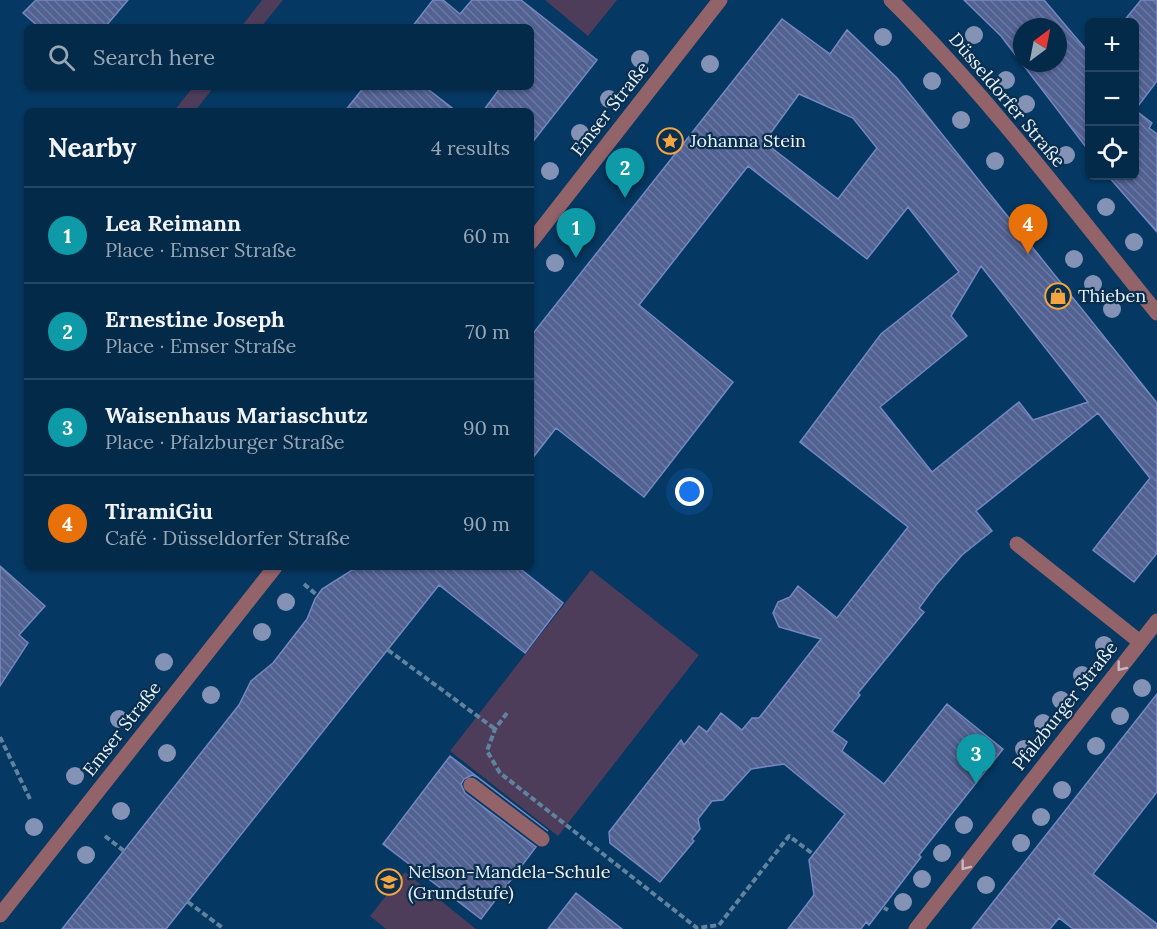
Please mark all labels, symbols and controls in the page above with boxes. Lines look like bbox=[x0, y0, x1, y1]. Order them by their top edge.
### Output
north arrow bbox=[1013, 18, 1067, 72]
map controls bbox=[1085, 18, 1139, 180]
button: + bbox=[1085, 18, 1139, 72]
search box bbox=[24, 24, 534, 90]
street label: Düsseldorfer Straße bbox=[944, 28, 1071, 172]
icon: search bbox=[45, 41, 78, 74]
text: Search here bbox=[93, 43, 215, 71]
street label: Emser Straße bbox=[565, 57, 654, 161]
button: − bbox=[1085, 72, 1139, 126]
place icon: Johanna Stein bbox=[655, 126, 685, 156]
button: locate bbox=[1085, 126, 1139, 180]
place label: Johanna Stein bbox=[689, 129, 806, 152]
text: Nearby bbox=[48, 131, 136, 164]
text: 4 results bbox=[431, 135, 510, 160]
pin: 2 bbox=[606, 148, 644, 198]
pin: 4 bbox=[1008, 204, 1048, 254]
pin: 1 bbox=[556, 208, 596, 258]
text: Lea Reimann bbox=[105, 209, 241, 237]
text: 1 bbox=[63, 223, 72, 248]
text: 60 m bbox=[463, 223, 510, 248]
text: Place · Emser Straße bbox=[105, 237, 296, 262]
shop icon: Thieben bbox=[1043, 281, 1073, 311]
place label: Thieben bbox=[1078, 284, 1146, 307]
text: Ernestine Joseph bbox=[105, 305, 285, 333]
text: 2 bbox=[62, 319, 73, 344]
text: 70 m bbox=[465, 319, 510, 344]
text: Place · Emser Straße bbox=[105, 333, 296, 358]
text: Waisenhaus Mariaschutz bbox=[105, 401, 368, 429]
text: 3 bbox=[62, 415, 73, 440]
text: 90 m bbox=[463, 415, 510, 440]
text: Place · Pfalzburger Straße bbox=[105, 429, 345, 454]
your location bbox=[675, 477, 704, 506]
text: TiramiGiu bbox=[105, 497, 213, 525]
text: 4 bbox=[62, 511, 73, 536]
text: 90 m bbox=[463, 511, 510, 536]
text: Café · Düsseldorfer Straße bbox=[105, 525, 350, 550]
street label: Pfalzburger Straße bbox=[1007, 636, 1122, 775]
one-way arrow bbox=[1117, 660, 1128, 671]
street label: Emser Straße bbox=[77, 677, 166, 781]
pin: 3 bbox=[956, 734, 996, 784]
one-way arrow bbox=[962, 859, 973, 870]
place label: Nelson-Mandela-Schule (Grundstufe) bbox=[408, 860, 611, 904]
school or university icon: Nelson-Mandela-Schule (Grundstufe) bbox=[374, 867, 404, 897]

